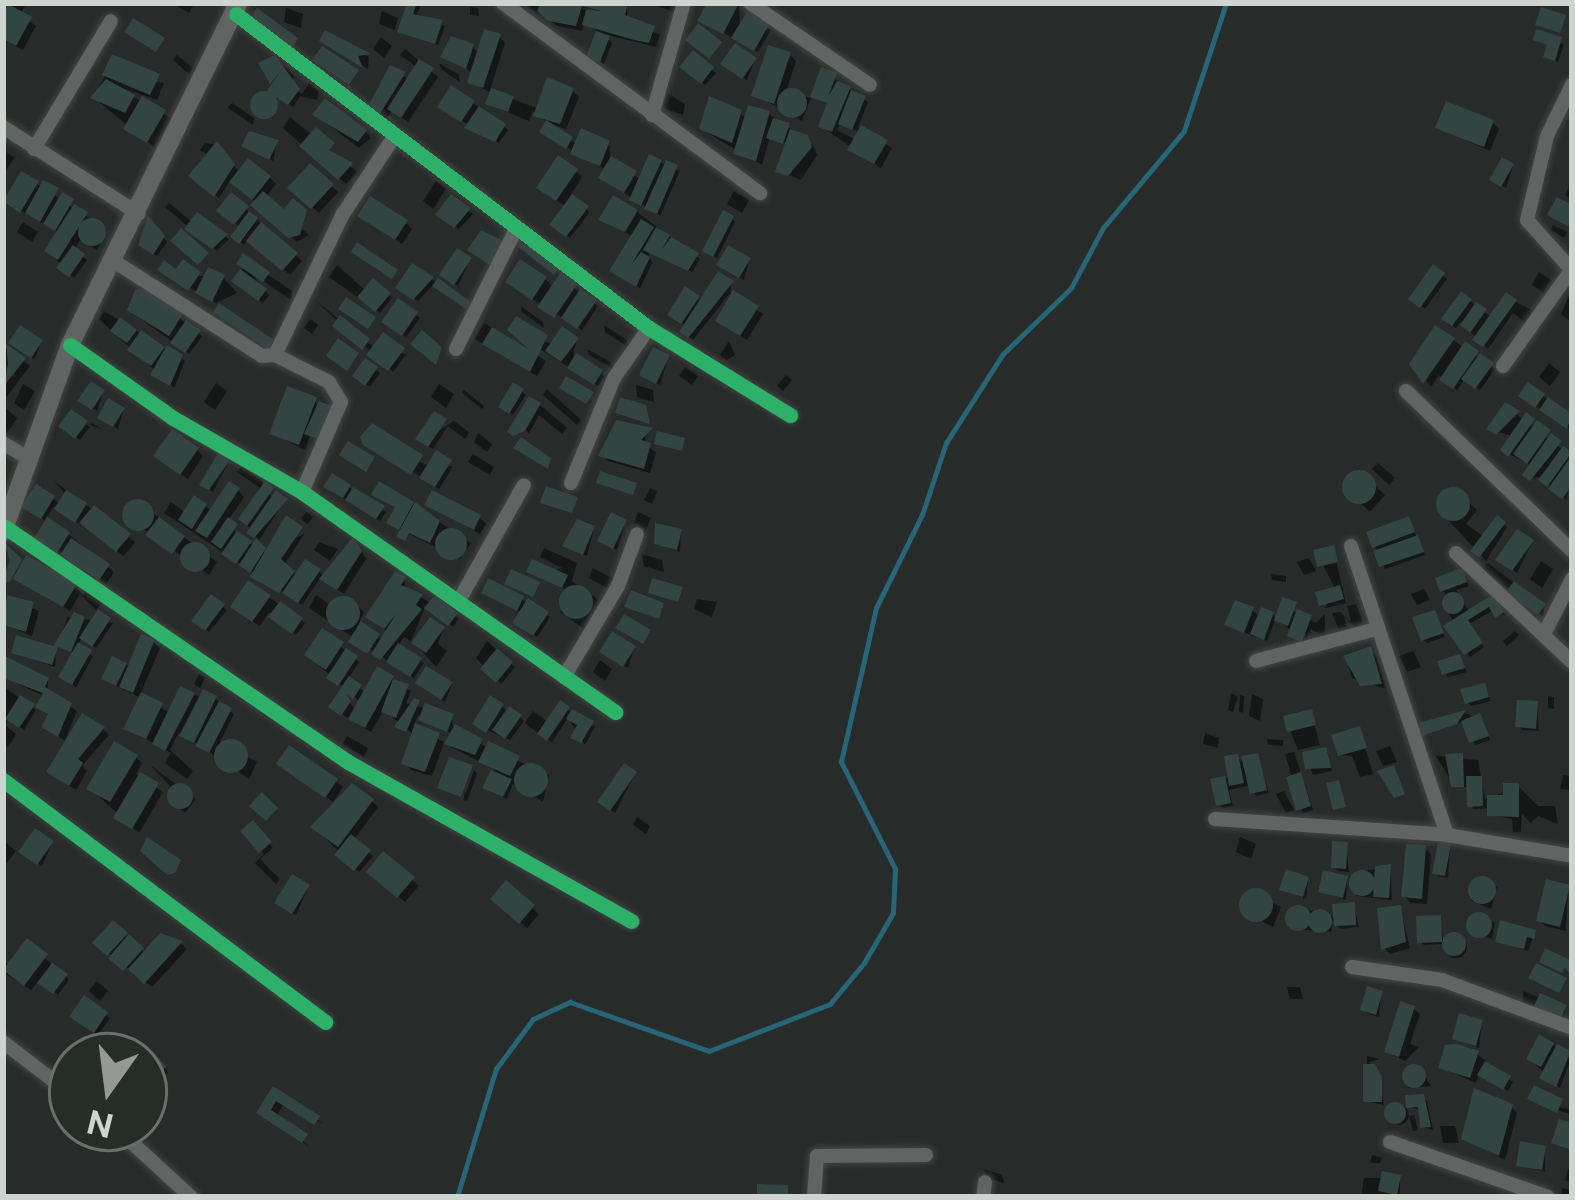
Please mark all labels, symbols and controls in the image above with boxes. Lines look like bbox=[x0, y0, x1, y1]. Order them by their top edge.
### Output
north arrow bbox=[48, 1032, 168, 1152]
text: N bbox=[83, 1102, 117, 1146]

